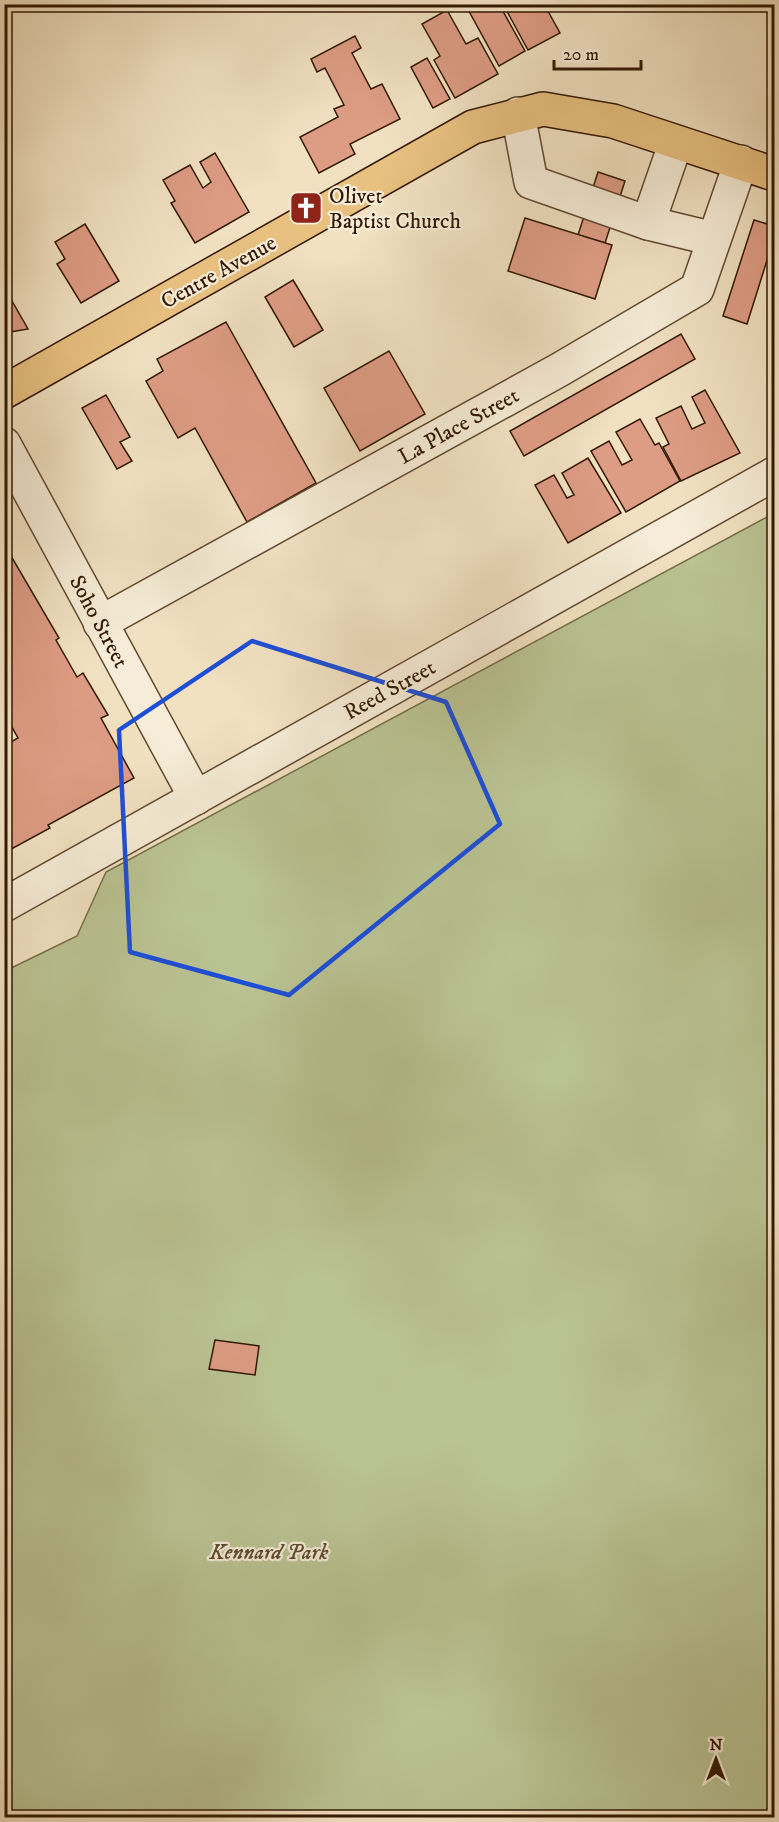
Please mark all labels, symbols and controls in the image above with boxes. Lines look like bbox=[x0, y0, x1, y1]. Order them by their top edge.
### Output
scale bar bbox=[554, 33, 641, 71]
text: 20 m bbox=[563, 44, 599, 66]
place label: Olivet Baptist Church bbox=[329, 183, 461, 235]
church icon: Olivet Baptist Church bbox=[288, 190, 324, 226]
street label: Centre Avenue bbox=[156, 230, 281, 315]
street label: La Place Street bbox=[394, 382, 524, 471]
street label: Soho Street bbox=[63, 571, 134, 673]
street label: Reed Street bbox=[339, 654, 440, 726]
park label: Kennard Park bbox=[209, 1539, 329, 1566]
north arrow bbox=[686, 1729, 746, 1789]
text: N bbox=[709, 1735, 723, 1755]

